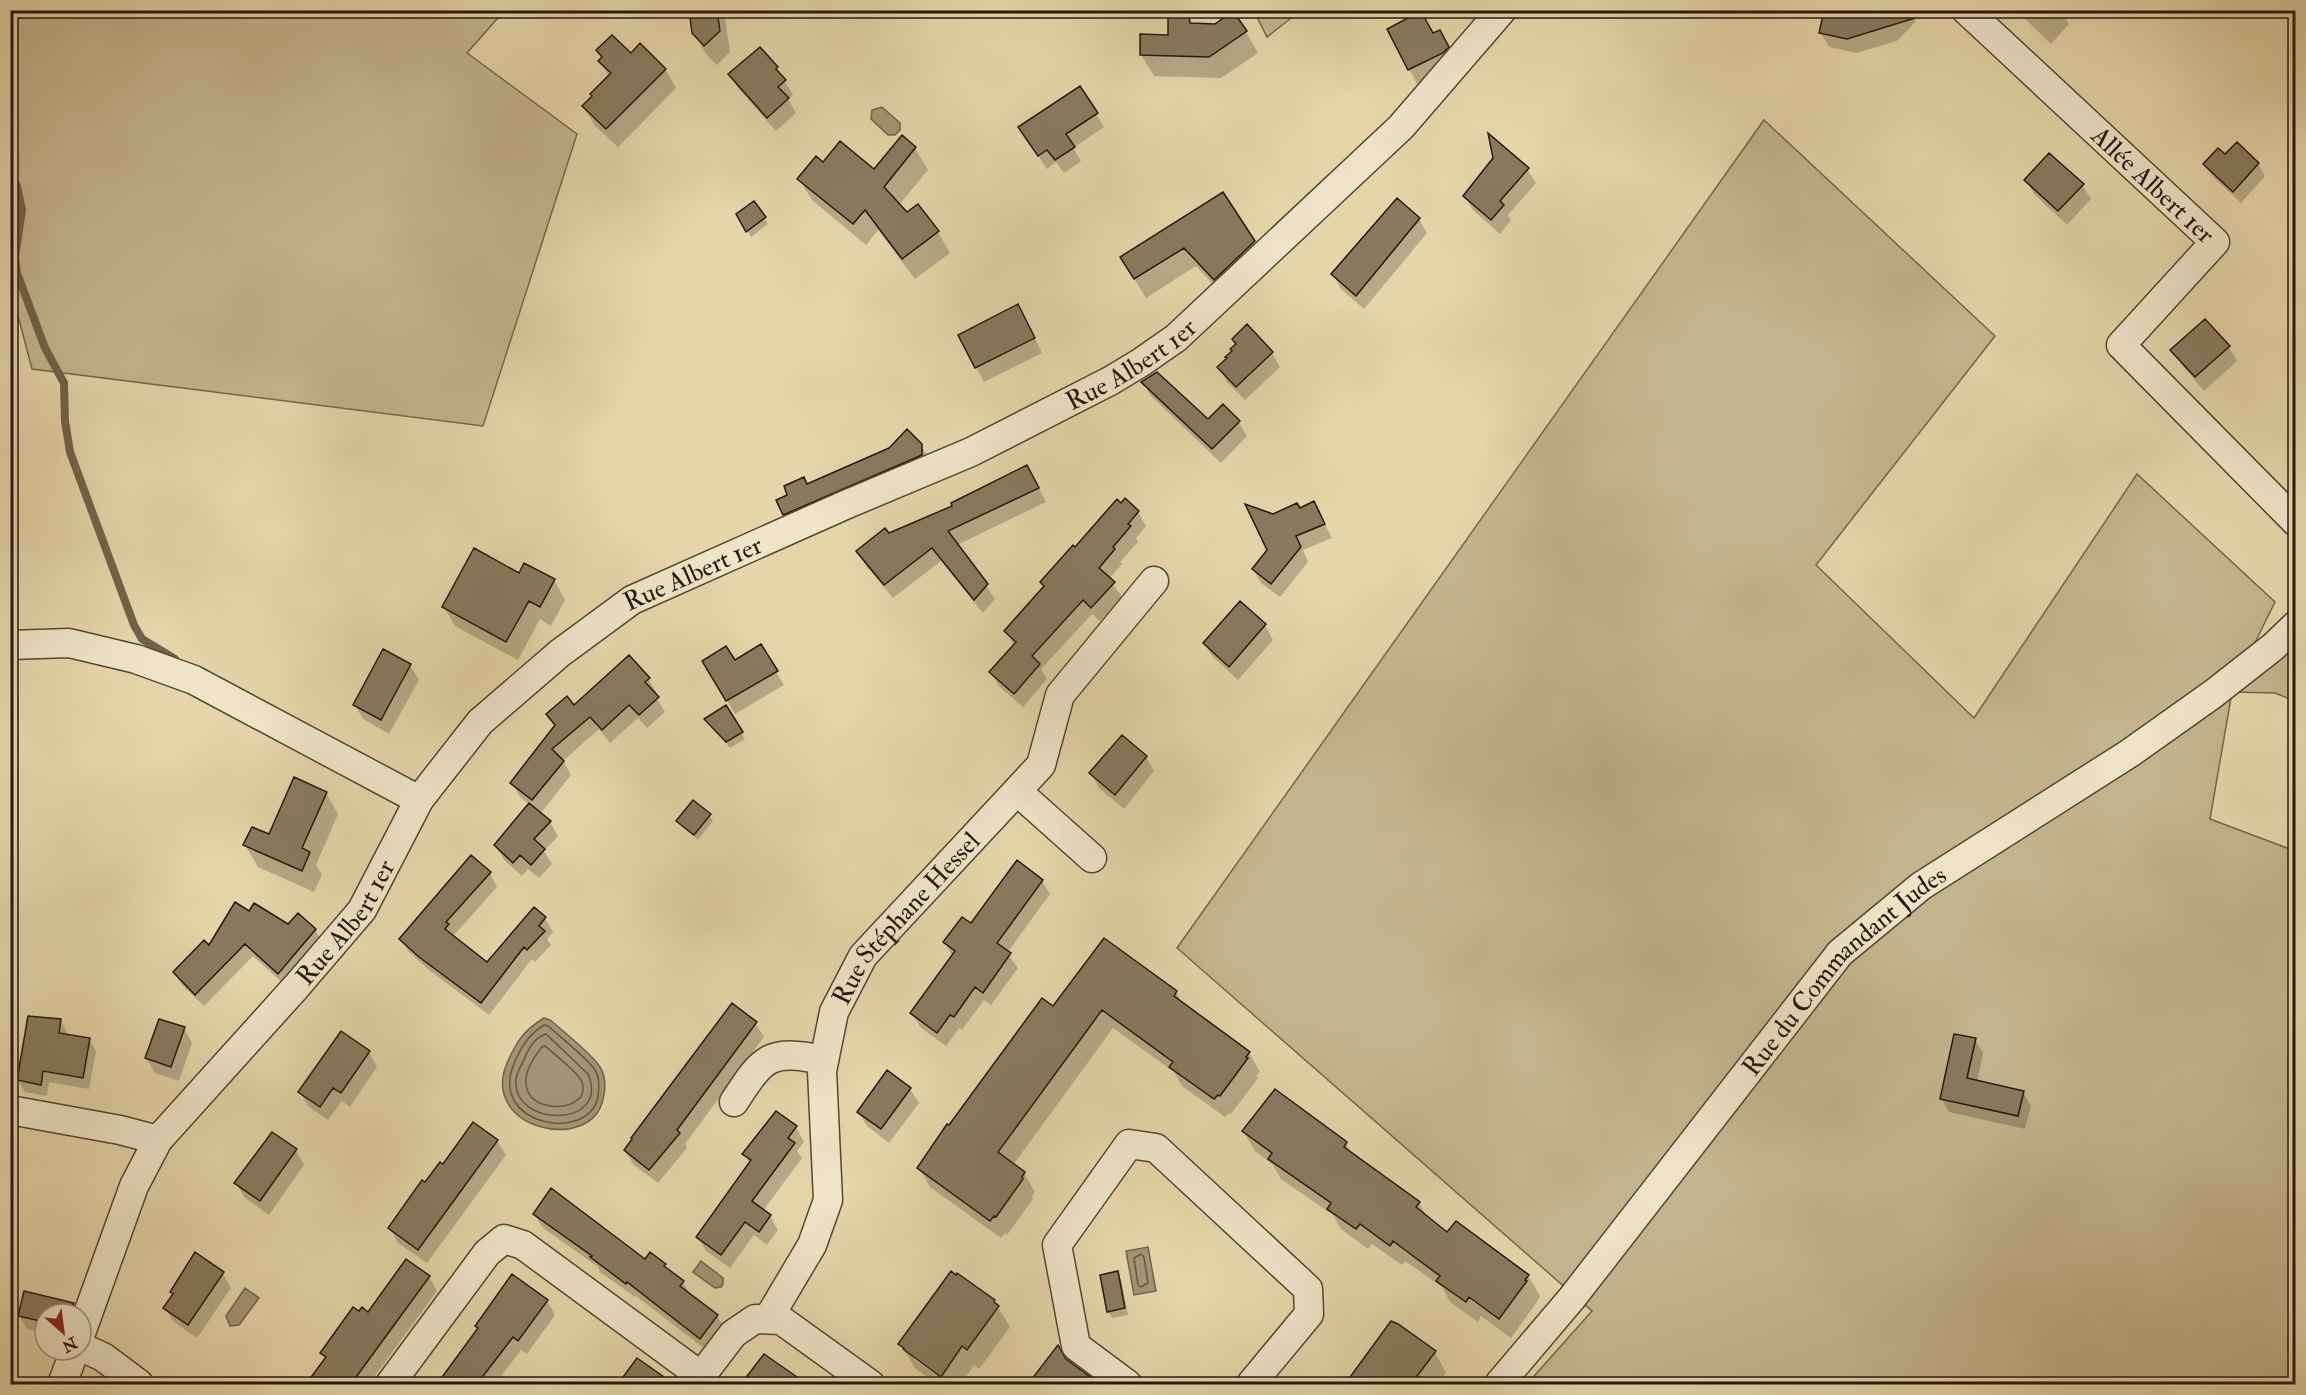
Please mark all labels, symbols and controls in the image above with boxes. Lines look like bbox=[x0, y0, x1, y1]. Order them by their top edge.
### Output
street label: Allée Albert 1er bbox=[2083, 119, 2221, 251]
street label: Rue Albert 1er bbox=[1061, 312, 1204, 418]
street label: Rue Albert 1er bbox=[619, 529, 768, 619]
street label: Rue Stéphane Hessel bbox=[826, 826, 987, 1010]
street label: Rue Albert 1er bbox=[290, 854, 402, 992]
street label: Rue du Commandant Judes bbox=[1736, 859, 1953, 1083]
north arrow bbox=[33, 1302, 93, 1362]
text: N bbox=[58, 1332, 81, 1357]

